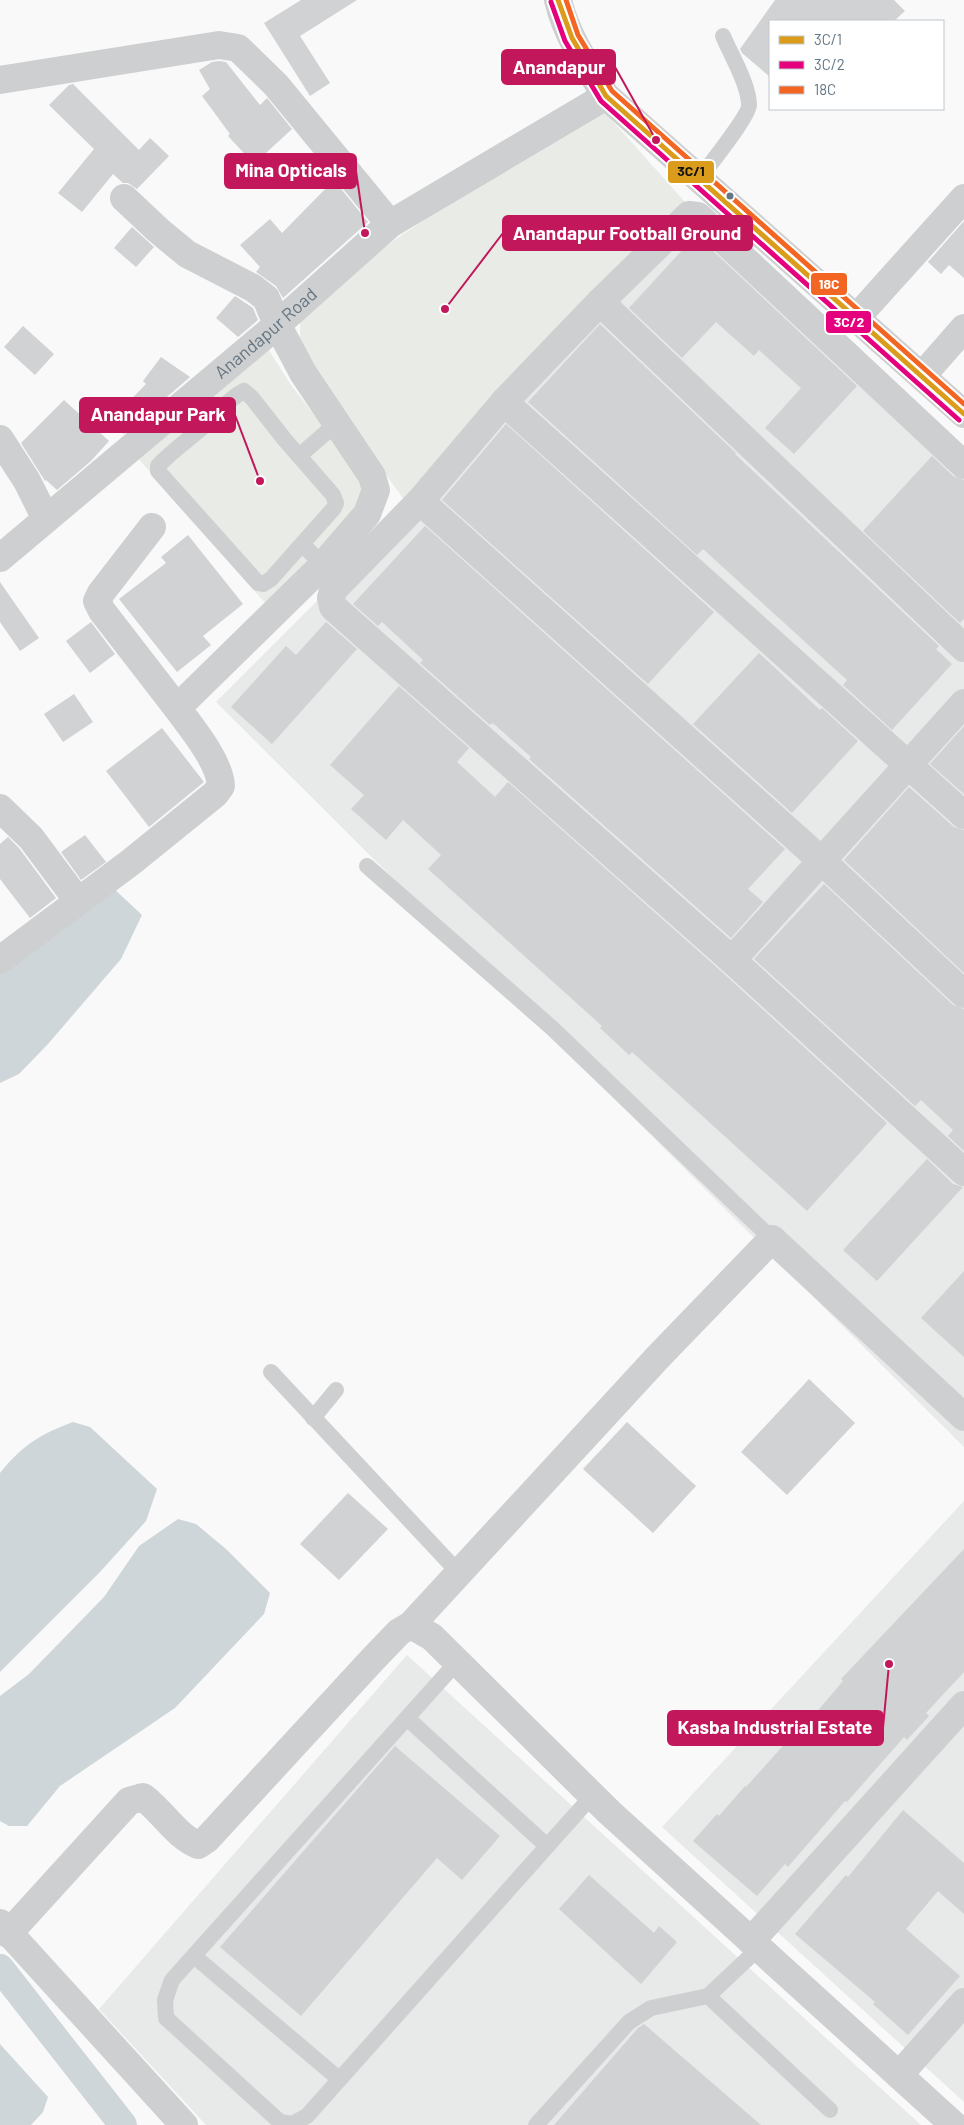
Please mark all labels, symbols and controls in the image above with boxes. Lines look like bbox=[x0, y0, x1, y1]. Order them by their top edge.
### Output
legend bbox=[769, 20, 944, 110]
text: 3C/1 bbox=[814, 30, 842, 48]
callout: Anandapur bbox=[502, 50, 615, 84]
text: Anandapur bbox=[513, 55, 606, 78]
text: 3C/2 bbox=[814, 55, 845, 73]
text: 18C bbox=[814, 80, 836, 98]
callout: Mina Opticals bbox=[225, 154, 356, 188]
text: Mina Opticals bbox=[235, 158, 347, 181]
line badge: 3C/1 bbox=[667, 160, 715, 184]
text: 3C/1 bbox=[677, 162, 705, 179]
unlabelled marker bbox=[725, 191, 735, 201]
callout: Anandapur Football Ground bbox=[503, 216, 752, 250]
text: Anandapur Football Ground bbox=[513, 221, 741, 244]
line badge: 18C bbox=[810, 272, 848, 296]
text: 18C bbox=[818, 275, 840, 292]
street label: Anandapur Road bbox=[210, 283, 321, 383]
line badge: 3C/2 bbox=[825, 310, 872, 334]
text: 3C/2 bbox=[834, 313, 864, 330]
callout: Anandapur Park bbox=[80, 398, 235, 432]
text: Anandapur Park bbox=[90, 402, 226, 425]
callout: Kasba Industrial Estate bbox=[668, 1711, 883, 1745]
text: Kasba Industrial Estate bbox=[678, 1715, 872, 1738]

